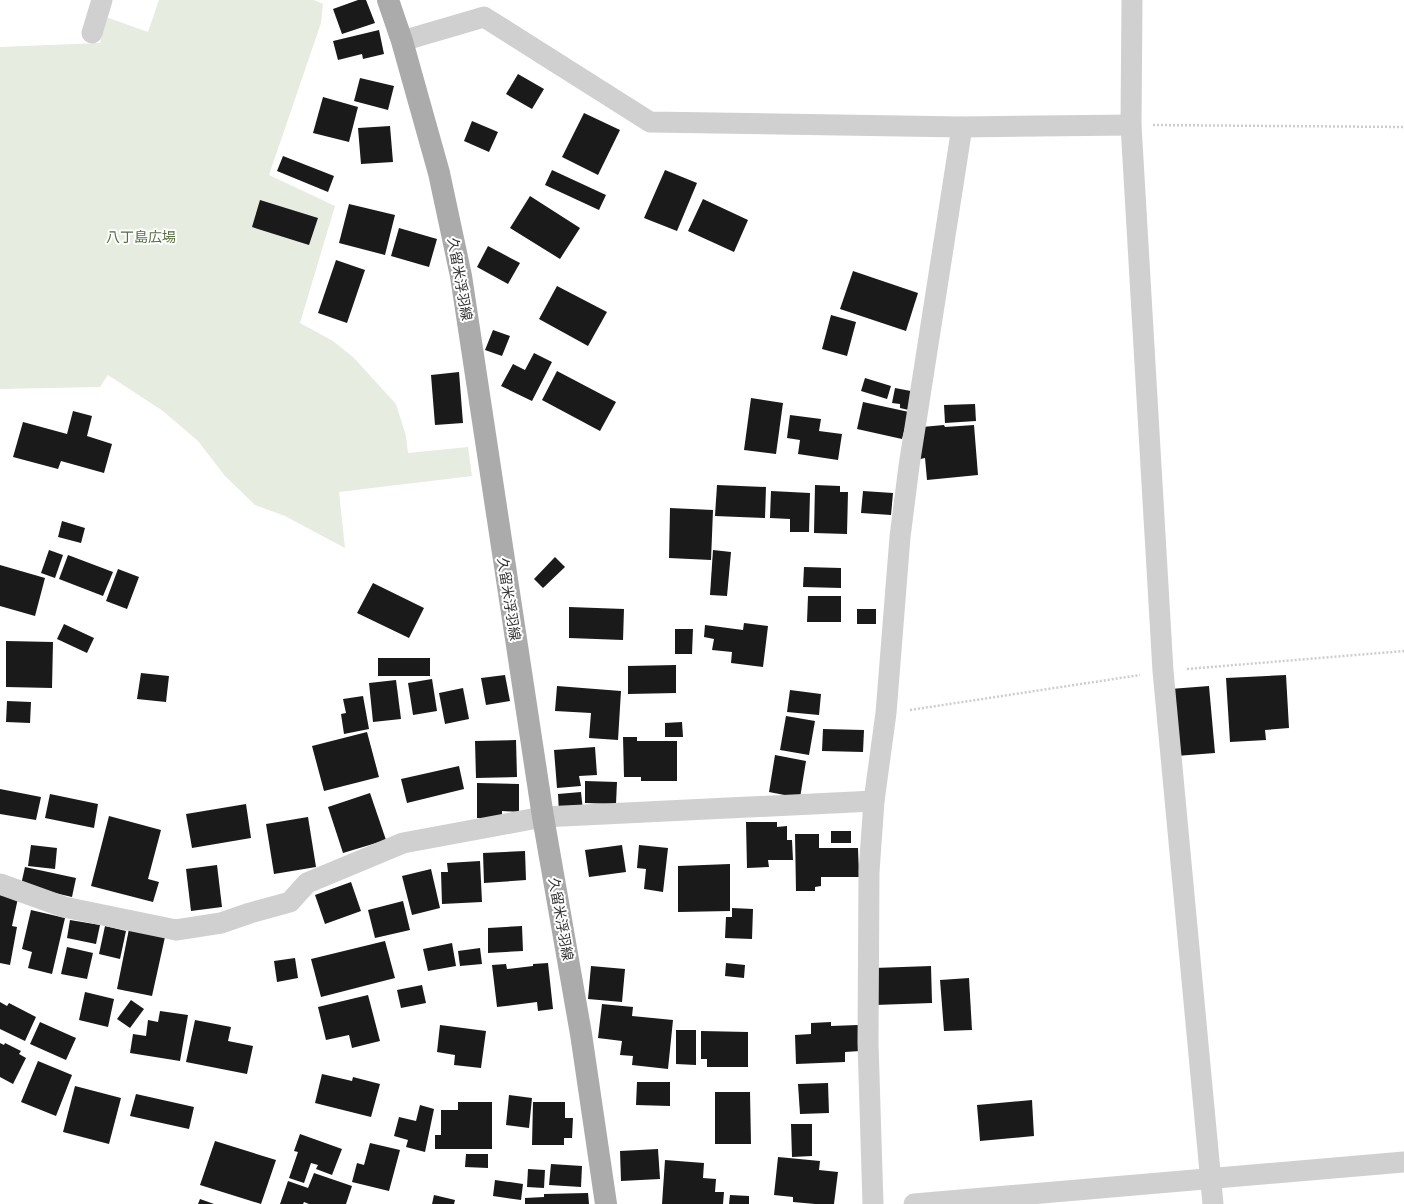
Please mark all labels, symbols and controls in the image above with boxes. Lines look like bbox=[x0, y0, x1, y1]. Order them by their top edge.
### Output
park label: 八丁島広場 bbox=[106, 228, 176, 245]
street label: 久留米浮羽線 bbox=[445, 236, 476, 322]
street label: 久留米浮羽線 bbox=[495, 556, 524, 642]
street label: 久留米浮羽線 bbox=[546, 876, 577, 962]

